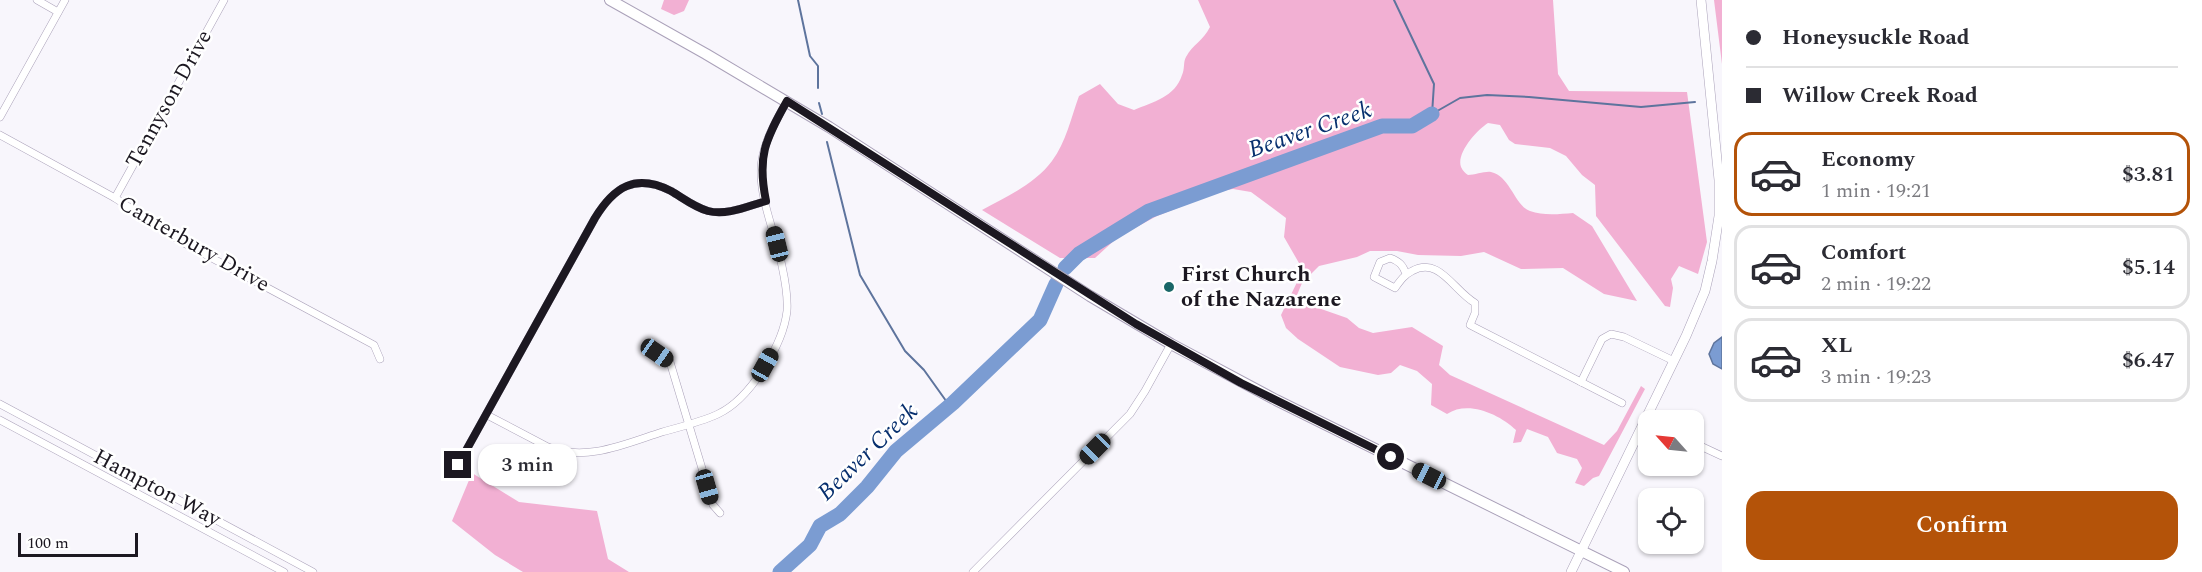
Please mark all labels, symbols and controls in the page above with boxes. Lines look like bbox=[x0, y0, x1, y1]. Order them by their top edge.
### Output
text: Honeysuckle Road bbox=[1782, 21, 1970, 54]
street label: Tennyson Drive bbox=[117, 24, 221, 174]
text: Willow Creek Road bbox=[1782, 79, 1978, 112]
water label: Beaver Creek bbox=[1243, 92, 1377, 168]
text: Economy bbox=[1821, 143, 1914, 176]
icon: car bbox=[1749, 147, 1803, 201]
text: $3.81 bbox=[2122, 158, 2175, 191]
text: 1 min · 19:21 bbox=[1821, 176, 1931, 206]
street label: Canterbury Drive bbox=[112, 187, 276, 301]
car bbox=[764, 224, 790, 264]
text: Comfort bbox=[1821, 236, 1906, 269]
icon: car bbox=[1749, 240, 1803, 294]
text: $5.14 bbox=[2122, 251, 2175, 284]
place label: First Church of the Nazarene bbox=[1181, 258, 1341, 316]
text: 2 min · 19:22 bbox=[1821, 269, 1931, 299]
marker: First Church of the Nazarene bbox=[1162, 280, 1176, 294]
text: XL bbox=[1821, 329, 1852, 362]
icon: car bbox=[1749, 333, 1803, 387]
car bbox=[637, 335, 677, 371]
text: $6.47 bbox=[2122, 344, 2175, 377]
car bbox=[748, 345, 782, 385]
text: 3 min · 19:23 bbox=[1821, 362, 1931, 392]
water label: Beaver Creek bbox=[809, 394, 927, 510]
north arrow bbox=[1638, 410, 1704, 476]
map controls bbox=[1638, 410, 1704, 554]
car bbox=[1076, 430, 1114, 468]
street label: Hampton Way bbox=[87, 440, 228, 536]
route start bbox=[1377, 443, 1404, 470]
callout: 3 min bbox=[479, 444, 578, 486]
text: 3 min bbox=[502, 450, 553, 480]
route end bbox=[444, 451, 471, 478]
car bbox=[1409, 460, 1449, 492]
car bbox=[693, 467, 721, 507]
button: locate bbox=[1638, 488, 1704, 554]
button: Confirm bbox=[1746, 491, 2178, 560]
scale bar bbox=[18, 530, 138, 558]
text: 100 m bbox=[27, 531, 69, 555]

